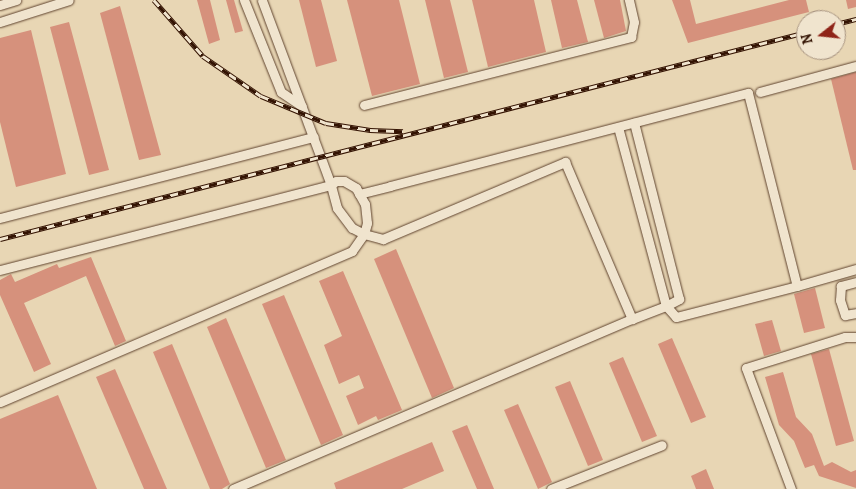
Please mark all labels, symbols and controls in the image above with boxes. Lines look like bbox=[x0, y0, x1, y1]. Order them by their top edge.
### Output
north arrow bbox=[796, 10, 846, 60]
text: N bbox=[797, 31, 818, 47]

